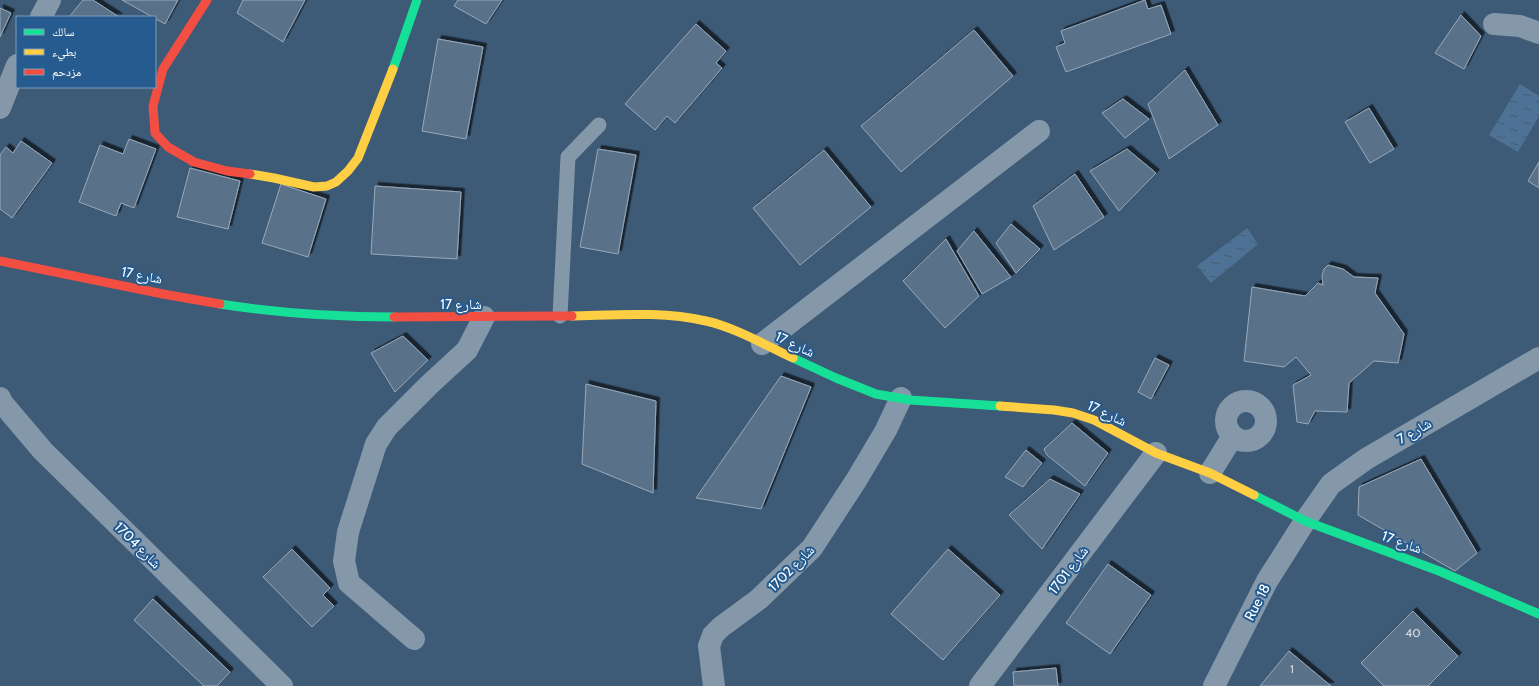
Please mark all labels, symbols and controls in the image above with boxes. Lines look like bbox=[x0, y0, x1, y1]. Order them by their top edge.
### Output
legend bbox=[16, 16, 156, 88]
text: سالك bbox=[52, 24, 74, 39]
text: بطيء bbox=[52, 44, 76, 62]
text: مزدحم bbox=[52, 64, 81, 80]
street label: شارع 17 bbox=[120, 262, 164, 289]
street label: شارع 17 bbox=[440, 295, 482, 314]
street label: شارع 17 bbox=[772, 327, 818, 362]
street label: شارع 17 bbox=[1084, 396, 1130, 431]
street label: شارع 7 bbox=[1394, 414, 1435, 449]
street label: شارع 1704 bbox=[110, 518, 165, 573]
street label: شارع 17 bbox=[1379, 526, 1425, 558]
street label: شارع 1702 bbox=[764, 541, 819, 596]
street label: شارع 1701 bbox=[1044, 542, 1093, 598]
street label: Rue 18 bbox=[1240, 581, 1274, 623]
house number: 40 bbox=[1405, 625, 1421, 640]
house number: 1 bbox=[1290, 661, 1294, 676]

